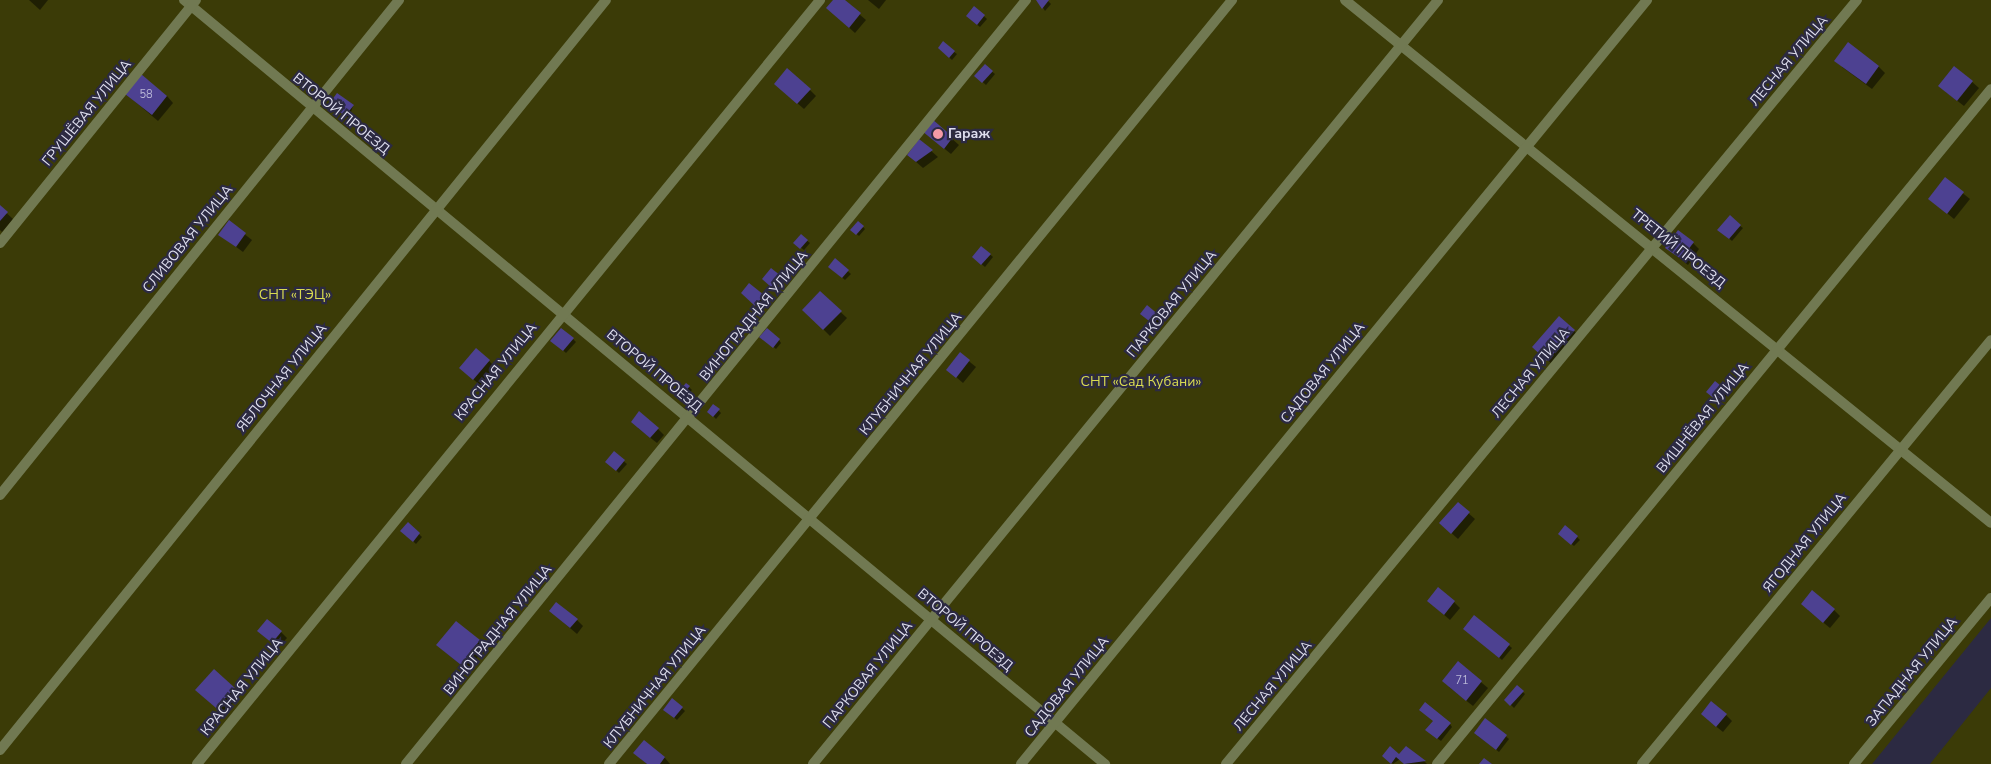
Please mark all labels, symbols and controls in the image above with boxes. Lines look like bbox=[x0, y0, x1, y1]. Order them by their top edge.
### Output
street label: ЛЕСНАЯ УЛИЦА bbox=[1746, 12, 1832, 110]
street label: ГРУШЁВАЯ УЛИЦА bbox=[39, 56, 135, 170]
street label: ВТОРОЙ ПРОЕЗД bbox=[289, 70, 393, 158]
house number: 58 bbox=[139, 88, 153, 102]
place label: Гараж bbox=[948, 126, 990, 142]
marker: Гараж bbox=[932, 128, 944, 140]
street label: СЛИВОВАЯ УЛИЦА bbox=[139, 182, 237, 296]
street label: ТРЕТИЙ ПРОЕЗД bbox=[1628, 206, 1728, 292]
street label: ПАРКОВАЯ УЛИЦА bbox=[1124, 247, 1220, 361]
street label: ВИНОГРАДНАЯ УЛИЦА bbox=[696, 248, 812, 384]
park label: СНТ «ТЭЦ» bbox=[259, 287, 331, 303]
street label: КЛУБНИЧНАЯ УЛИЦА bbox=[856, 309, 966, 439]
street label: САДОВАЯ УЛИЦА bbox=[1277, 319, 1369, 427]
street label: КРАСНАЯ УЛИЦА bbox=[451, 320, 541, 424]
street label: ЯБЛОЧНАЯ УЛИЦА bbox=[233, 321, 331, 435]
street label: ЛЕСНАЯ УЛИЦА bbox=[1488, 324, 1574, 422]
street label: ВТОРОЙ ПРОЕЗД bbox=[603, 326, 705, 416]
street label: ВИШНЁВАЯ УЛИЦА bbox=[1653, 360, 1753, 476]
park label: СНТ «Сад Кубани» bbox=[1080, 374, 1202, 390]
street label: ЯГОДНАЯ УЛИЦА bbox=[1760, 490, 1850, 596]
street label: ВИНОГРАДНАЯ УЛИЦА bbox=[440, 562, 556, 698]
street label: ВТОРОЙ ПРОЕЗД bbox=[914, 585, 1016, 675]
street label: ЗАПАДНАЯ УЛИЦА bbox=[1863, 614, 1961, 730]
street label: ПАРКОВАЯ УЛИЦА bbox=[820, 618, 916, 732]
street label: КЛУБНИЧНАЯ УЛИЦА bbox=[600, 622, 710, 752]
street label: САДОВАЯ УЛИЦА bbox=[1021, 633, 1113, 741]
street label: КРАСНАЯ УЛИЦА bbox=[197, 635, 287, 739]
street label: ЛЕСНАЯ УЛИЦА bbox=[1230, 637, 1316, 735]
house number: 71 bbox=[1455, 674, 1469, 688]

